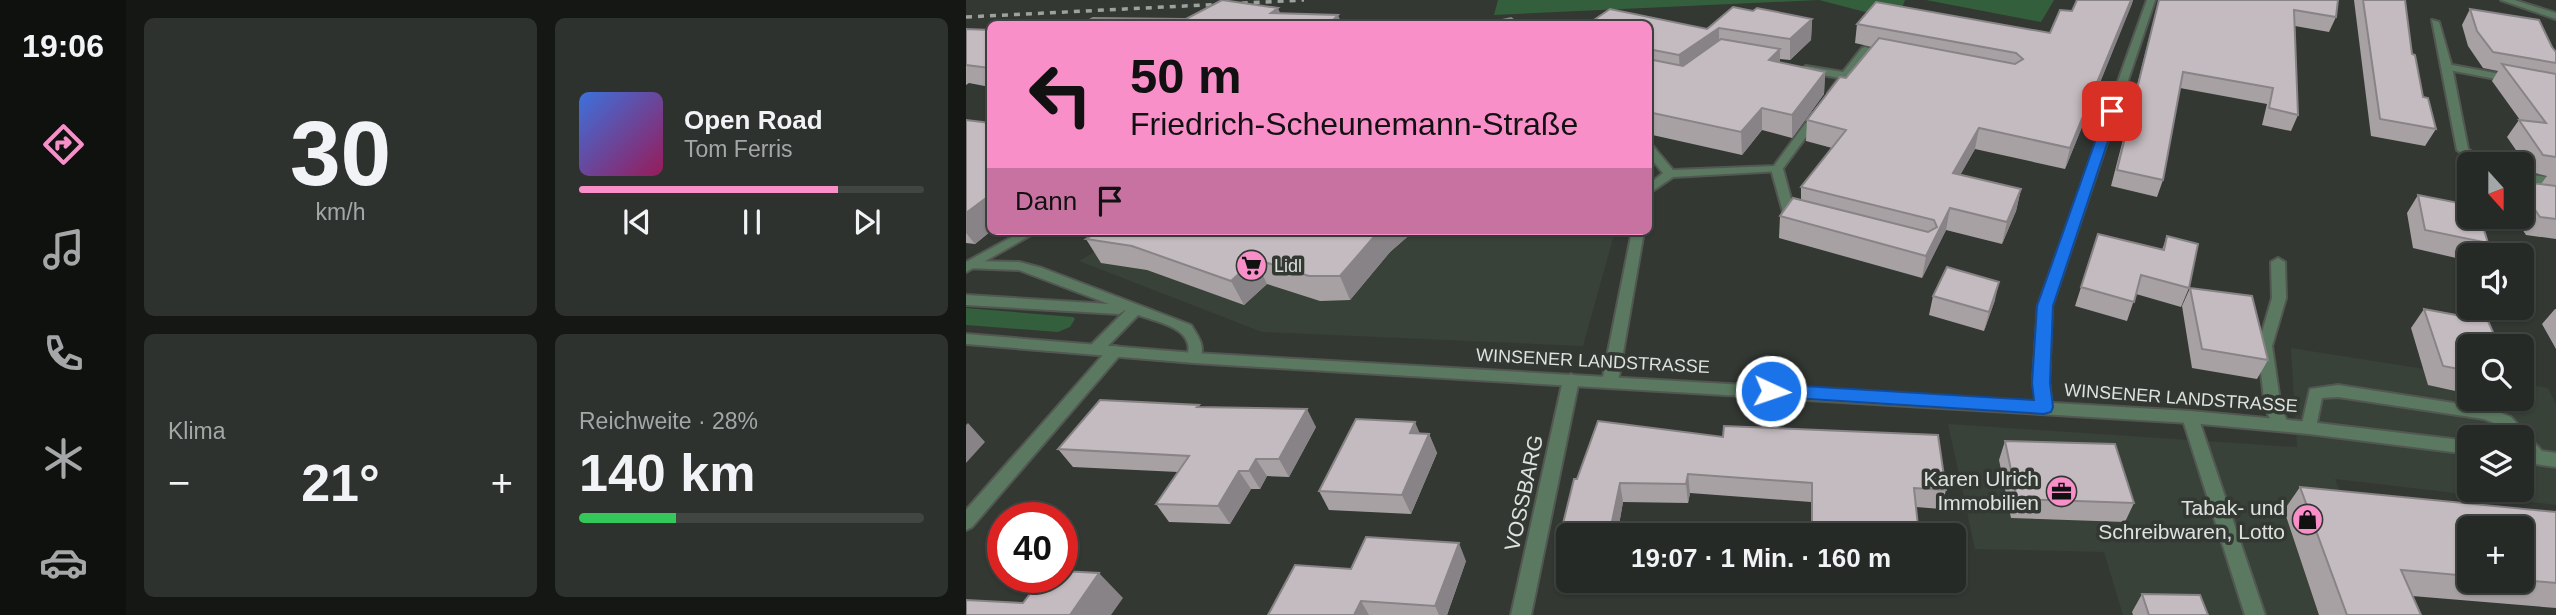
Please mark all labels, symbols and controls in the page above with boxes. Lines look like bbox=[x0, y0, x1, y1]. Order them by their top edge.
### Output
text: 19:06 bbox=[22, 28, 104, 64]
icon: left bbox=[1015, 49, 1106, 140]
text: 50 m bbox=[1130, 49, 1242, 103]
pin bbox=[2082, 81, 2142, 141]
icon: arrive bbox=[2093, 92, 2131, 130]
text: 30 bbox=[290, 103, 391, 204]
text: Open Road bbox=[684, 105, 823, 135]
text: Friedrich-Scheunemann-Straße bbox=[1130, 106, 1578, 142]
icon: directions bbox=[39, 120, 88, 169]
text: Tom Ferris bbox=[684, 136, 793, 162]
north arrow bbox=[2457, 152, 2534, 229]
map controls bbox=[2457, 152, 2534, 593]
icon: arrive bbox=[1091, 182, 1129, 220]
text: Dann bbox=[1015, 186, 1077, 216]
text: km/h bbox=[316, 199, 365, 225]
icon: previous bbox=[618, 203, 656, 241]
icon: pause bbox=[733, 203, 771, 241]
icon: next bbox=[848, 203, 886, 241]
icon: music bbox=[39, 225, 88, 274]
button: sound bbox=[2457, 243, 2534, 320]
supermarket icon: Lidl bbox=[1234, 249, 1268, 283]
place label: Lidl bbox=[1274, 256, 1302, 276]
icon: phone bbox=[39, 329, 88, 378]
button: search bbox=[2457, 334, 2534, 411]
street label: WINSENER LANDSTRASSE bbox=[1476, 345, 1710, 377]
position arrow bbox=[1734, 354, 1808, 428]
street label: WINSENER LANDSTRASSE bbox=[2064, 380, 2298, 416]
text: Reichweite · 28% bbox=[579, 408, 758, 434]
text: Klima bbox=[168, 418, 226, 444]
button: layers bbox=[2457, 425, 2534, 502]
street label: VOSSBARG bbox=[1500, 433, 1547, 553]
icon: climate bbox=[39, 434, 88, 483]
text: 140 km bbox=[579, 444, 755, 502]
text: 21° bbox=[301, 454, 380, 512]
text: − bbox=[168, 462, 190, 504]
text: + bbox=[491, 462, 513, 504]
place label: Karen Ulrich Immobilien bbox=[1923, 467, 2039, 514]
office icon: Karen Ulrich Immobilien bbox=[2045, 474, 2079, 508]
place label: Tabak- und Schreibwaren, Lotto bbox=[2098, 496, 2285, 543]
speed limit sign: 40 bbox=[987, 502, 1078, 593]
shop icon: Tabak- und Schreibwaren, Lotto bbox=[2291, 503, 2325, 537]
button: + bbox=[2457, 516, 2534, 593]
icon: car bbox=[39, 538, 88, 587]
text: 19:07 · 1 Min. · 160 m bbox=[1631, 543, 1891, 573]

